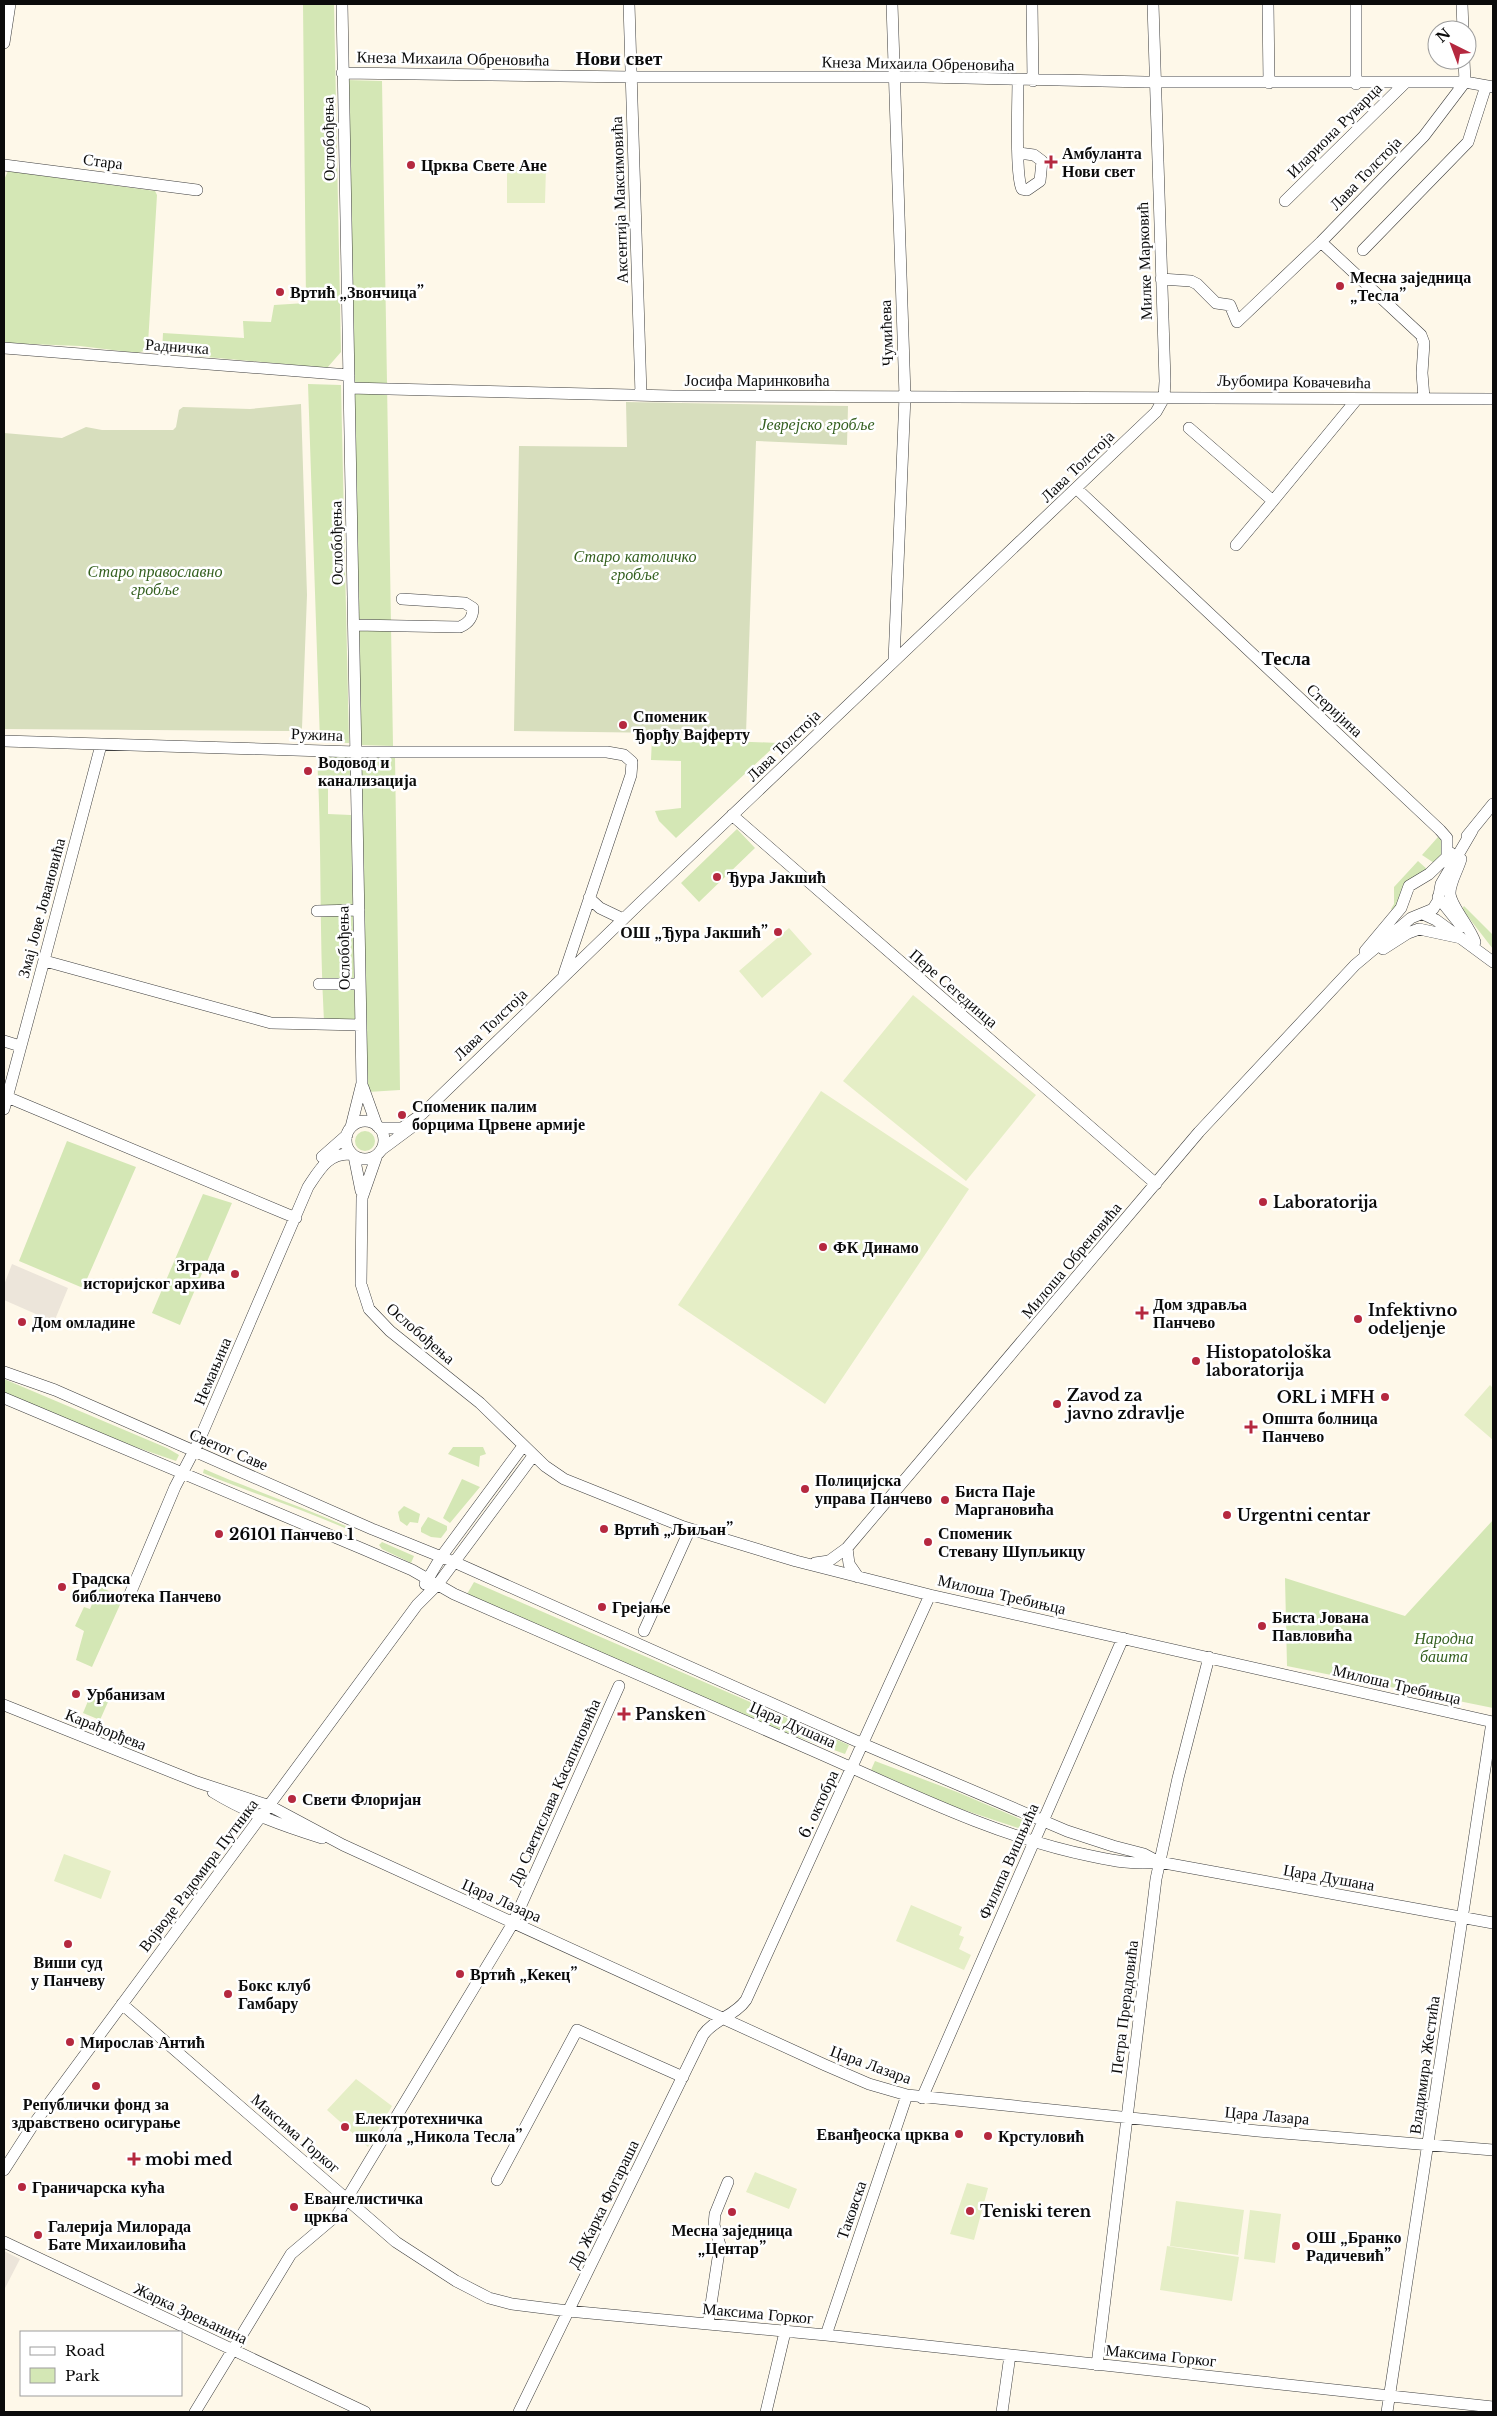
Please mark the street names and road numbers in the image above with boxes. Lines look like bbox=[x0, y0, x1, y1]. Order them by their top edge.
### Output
street label: Кнеза Михаила Обреновића bbox=[356, 46, 550, 70]
street label: Кнеза Михаила Обреновића bbox=[821, 51, 1015, 75]
street label: Илариона Руварца bbox=[1282, 78, 1386, 182]
street label: Ослобођења bbox=[317, 97, 339, 181]
street label: Аксентија Максимовића bbox=[606, 116, 632, 284]
street label: Лава Толстоја bbox=[1325, 132, 1405, 214]
street label: Стара bbox=[82, 149, 124, 173]
street label: Милке Марковић bbox=[1132, 202, 1156, 320]
street label: Чумићева bbox=[875, 299, 897, 367]
street label: Радничка bbox=[144, 334, 210, 358]
street label: Јосифа Маринковића bbox=[685, 370, 829, 390]
street label: Љубомира Ковачевића bbox=[1217, 370, 1371, 392]
street label: Лава Толстоја bbox=[1036, 426, 1118, 506]
street label: Ослобођења bbox=[325, 501, 347, 585]
street label: Стеријина bbox=[1303, 679, 1367, 741]
street label: Лава Толстоја bbox=[742, 705, 824, 785]
street label: Ружина bbox=[291, 723, 343, 745]
street label: Змај Јове Јовановића bbox=[13, 836, 69, 980]
street label: Ослобођења bbox=[332, 906, 354, 990]
street label: Пере Сегединца bbox=[906, 944, 1002, 1032]
street label: Лава Толстоја bbox=[449, 984, 531, 1064]
street label: Милоша Обреновића bbox=[1017, 1198, 1125, 1322]
street label: Ослобођења bbox=[383, 1298, 459, 1368]
street label: Немањина bbox=[189, 1334, 235, 1408]
street label: Светог Саве bbox=[187, 1423, 271, 1475]
street label: Милоша Требињца bbox=[936, 1570, 1068, 1618]
street label: Милоша Требињца bbox=[1331, 1660, 1463, 1708]
street label: Др Светислава Касапиновића bbox=[504, 1696, 604, 1888]
street label: Цара Душана bbox=[747, 1696, 839, 1752]
street label: Карађорђева bbox=[63, 1704, 149, 1754]
street label: 6. октобра bbox=[794, 1767, 842, 1841]
street label: Војводе Радомира Путника bbox=[134, 1795, 262, 1955]
street label: Филипа Вишњића bbox=[973, 1800, 1043, 1922]
street label: Цара Душана bbox=[1282, 1859, 1376, 1895]
street label: Цара Лазара bbox=[459, 1874, 545, 1926]
street label: Петра Прерадовића bbox=[1106, 1939, 1142, 2075]
street label: Владимира Жестића bbox=[1404, 1994, 1444, 2136]
street label: Цара Лазара bbox=[828, 2040, 914, 2088]
street label: Максима Горког bbox=[247, 2089, 345, 2177]
street label: Цара Лазара bbox=[1224, 2101, 1310, 2129]
street label: Др Жарка Фогараша bbox=[563, 2136, 643, 2272]
street label: Таковска bbox=[832, 2178, 870, 2242]
street label: Жарка Зрењанина bbox=[131, 2278, 251, 2348]
street label: Максима Горког bbox=[702, 2298, 815, 2328]
street label: Максима Горког bbox=[1105, 2339, 1218, 2371]

